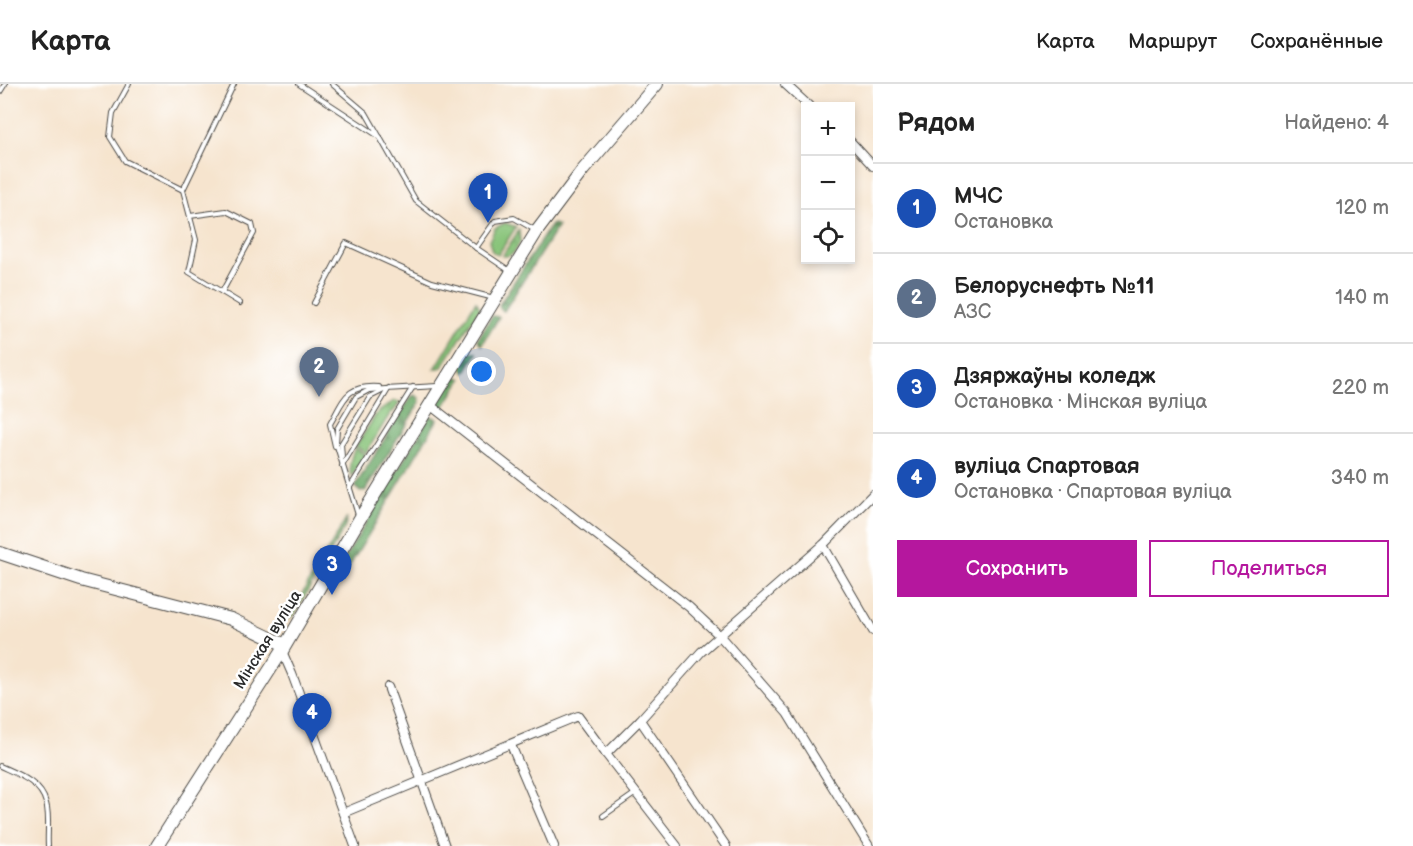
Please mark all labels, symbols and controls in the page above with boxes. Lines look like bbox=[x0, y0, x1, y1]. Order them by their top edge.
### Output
text: Карта bbox=[30, 25, 110, 58]
text: Карта bbox=[1036, 29, 1095, 54]
text: Маршрут bbox=[1128, 29, 1217, 54]
text: Сохранённые bbox=[1250, 29, 1383, 54]
map controls bbox=[801, 102, 855, 264]
button: + bbox=[801, 102, 855, 156]
text: Рядом bbox=[897, 108, 975, 139]
text: Найдено: 4 bbox=[1284, 111, 1389, 135]
button: − bbox=[801, 156, 855, 210]
pin: 1 bbox=[468, 174, 508, 223]
text: МЧС bbox=[954, 183, 1003, 210]
text: 1 bbox=[912, 196, 921, 220]
text: 120 m bbox=[1336, 196, 1389, 220]
button: locate bbox=[801, 210, 855, 264]
text: Остановка bbox=[954, 210, 1053, 234]
text: Белоруснефть №11 bbox=[954, 273, 1154, 300]
text: 2 bbox=[911, 286, 922, 310]
text: 140 m bbox=[1335, 286, 1389, 310]
text: АЗС bbox=[954, 300, 991, 324]
pin: 2 bbox=[300, 348, 338, 397]
your location bbox=[467, 357, 496, 386]
text: Дзяржаўны коледж bbox=[954, 363, 1155, 390]
text: 3 bbox=[911, 376, 922, 400]
text: 220 m bbox=[1332, 376, 1389, 400]
text: Остановка · Мінская вуліца bbox=[954, 390, 1207, 414]
text: вуліца Спартовая bbox=[954, 453, 1140, 480]
text: 4 bbox=[911, 466, 922, 490]
text: 340 m bbox=[1331, 466, 1389, 490]
text: Остановка · Спартовая вуліца bbox=[954, 480, 1232, 504]
button: Сохранить bbox=[897, 540, 1137, 597]
button: Поделиться bbox=[1149, 540, 1389, 597]
pin: 3 bbox=[312, 546, 352, 595]
street label: Мінская вуліца bbox=[230, 587, 306, 693]
pin: 4 bbox=[292, 694, 332, 743]

